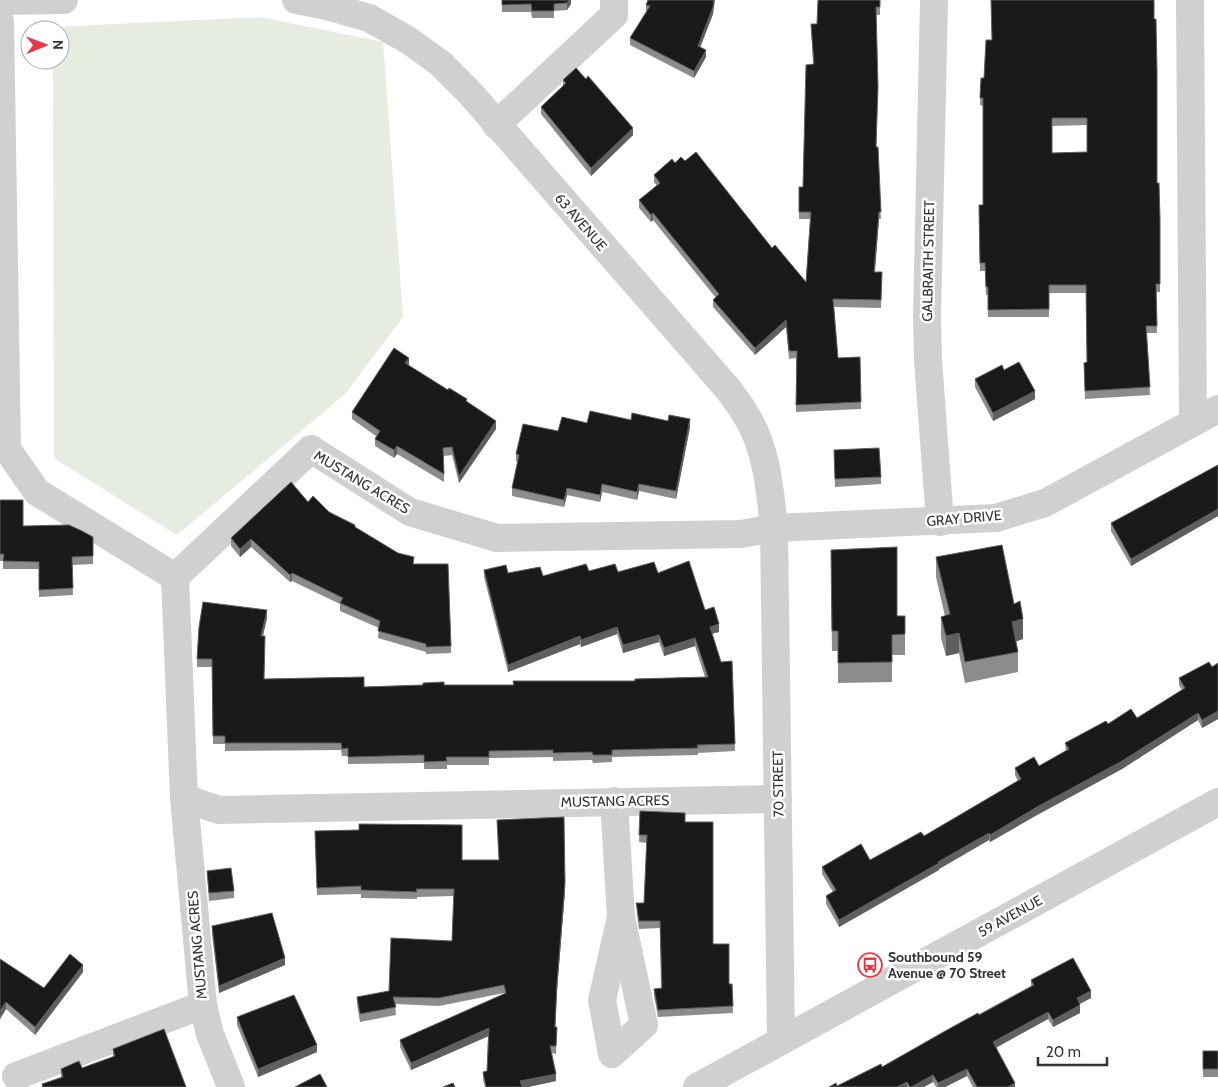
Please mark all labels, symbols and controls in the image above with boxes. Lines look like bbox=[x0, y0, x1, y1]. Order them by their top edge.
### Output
north arrow bbox=[20, 20, 70, 70]
text: N bbox=[49, 40, 67, 50]
street label: 63 AVENUE bbox=[551, 189, 611, 255]
street label: GALBRAITH STREET bbox=[918, 200, 938, 322]
street label: MUSTANG ACRES bbox=[311, 446, 413, 518]
street label: GRAY DRIVE bbox=[926, 506, 1002, 530]
street label: 70 STREET bbox=[768, 750, 788, 818]
street label: MUSTANG ACRES bbox=[560, 791, 670, 811]
street label: MUSTANG ACRES bbox=[183, 890, 211, 1000]
street label: 59 AVENUE bbox=[975, 891, 1045, 941]
place label: Southbound 59 Avenue @ 70 Street bbox=[888, 948, 1006, 982]
bus stop icon: Southbound 59 Avenue @ 70 Street bbox=[857, 952, 883, 978]
scale bar bbox=[1038, 1034, 1107, 1066]
text: 20 m bbox=[1046, 1043, 1081, 1061]

